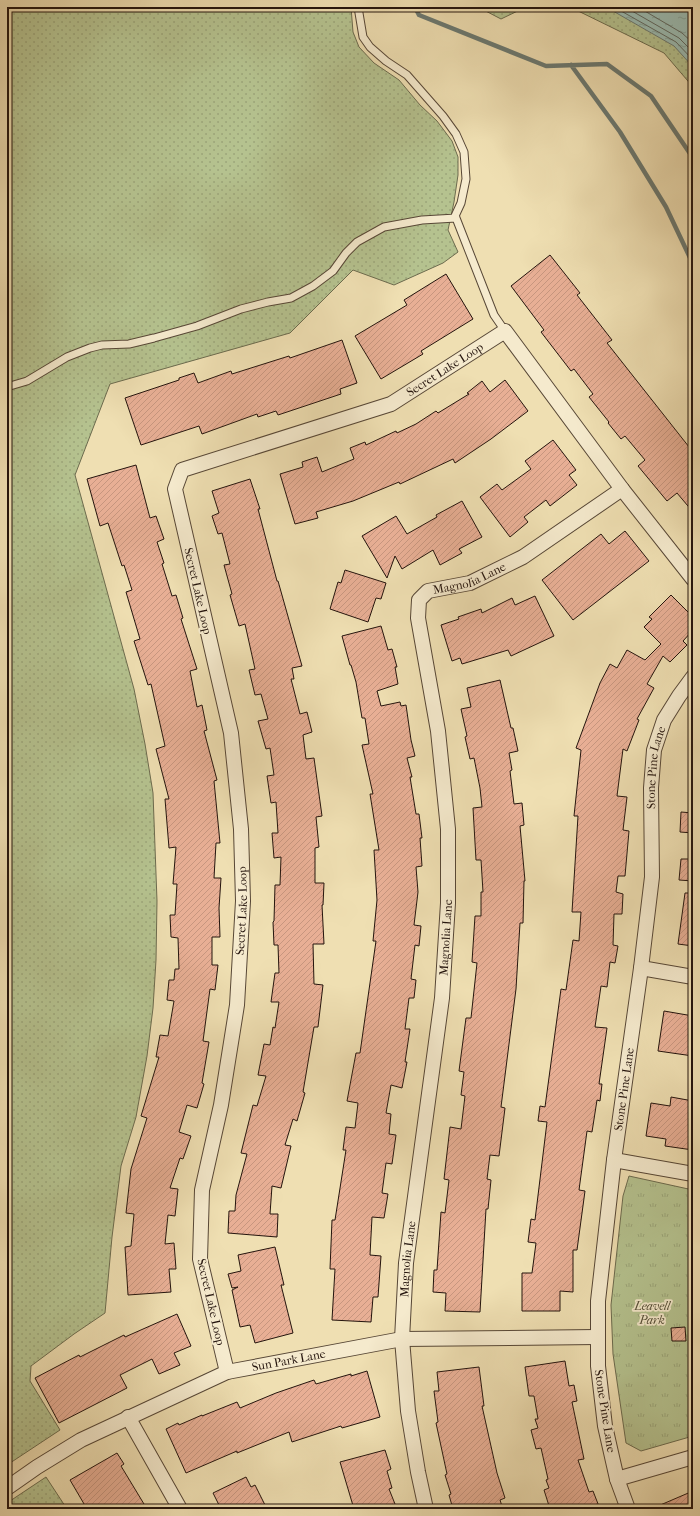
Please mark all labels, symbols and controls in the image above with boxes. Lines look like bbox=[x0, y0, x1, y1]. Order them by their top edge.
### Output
street label: Secret Lake Loop bbox=[404, 339, 486, 399]
street label: Secret Lake Loop bbox=[181, 546, 215, 636]
street label: Magnolia Lane bbox=[432, 560, 508, 597]
street label: Stone Pine Lane bbox=[644, 724, 668, 809]
street label: Secret Lake Loop bbox=[233, 866, 250, 955]
street label: Magnolia Lane bbox=[436, 899, 455, 976]
street label: Stone Pine Lane bbox=[611, 1047, 637, 1132]
street label: Magnolia Lane bbox=[397, 1220, 419, 1298]
street label: Secret Lake Loop bbox=[194, 1257, 228, 1347]
park label: Leavell Park bbox=[633, 1299, 672, 1327]
street label: Sun Park Lane bbox=[251, 1347, 327, 1374]
street label: Stone Pine Lane bbox=[592, 1369, 618, 1454]

